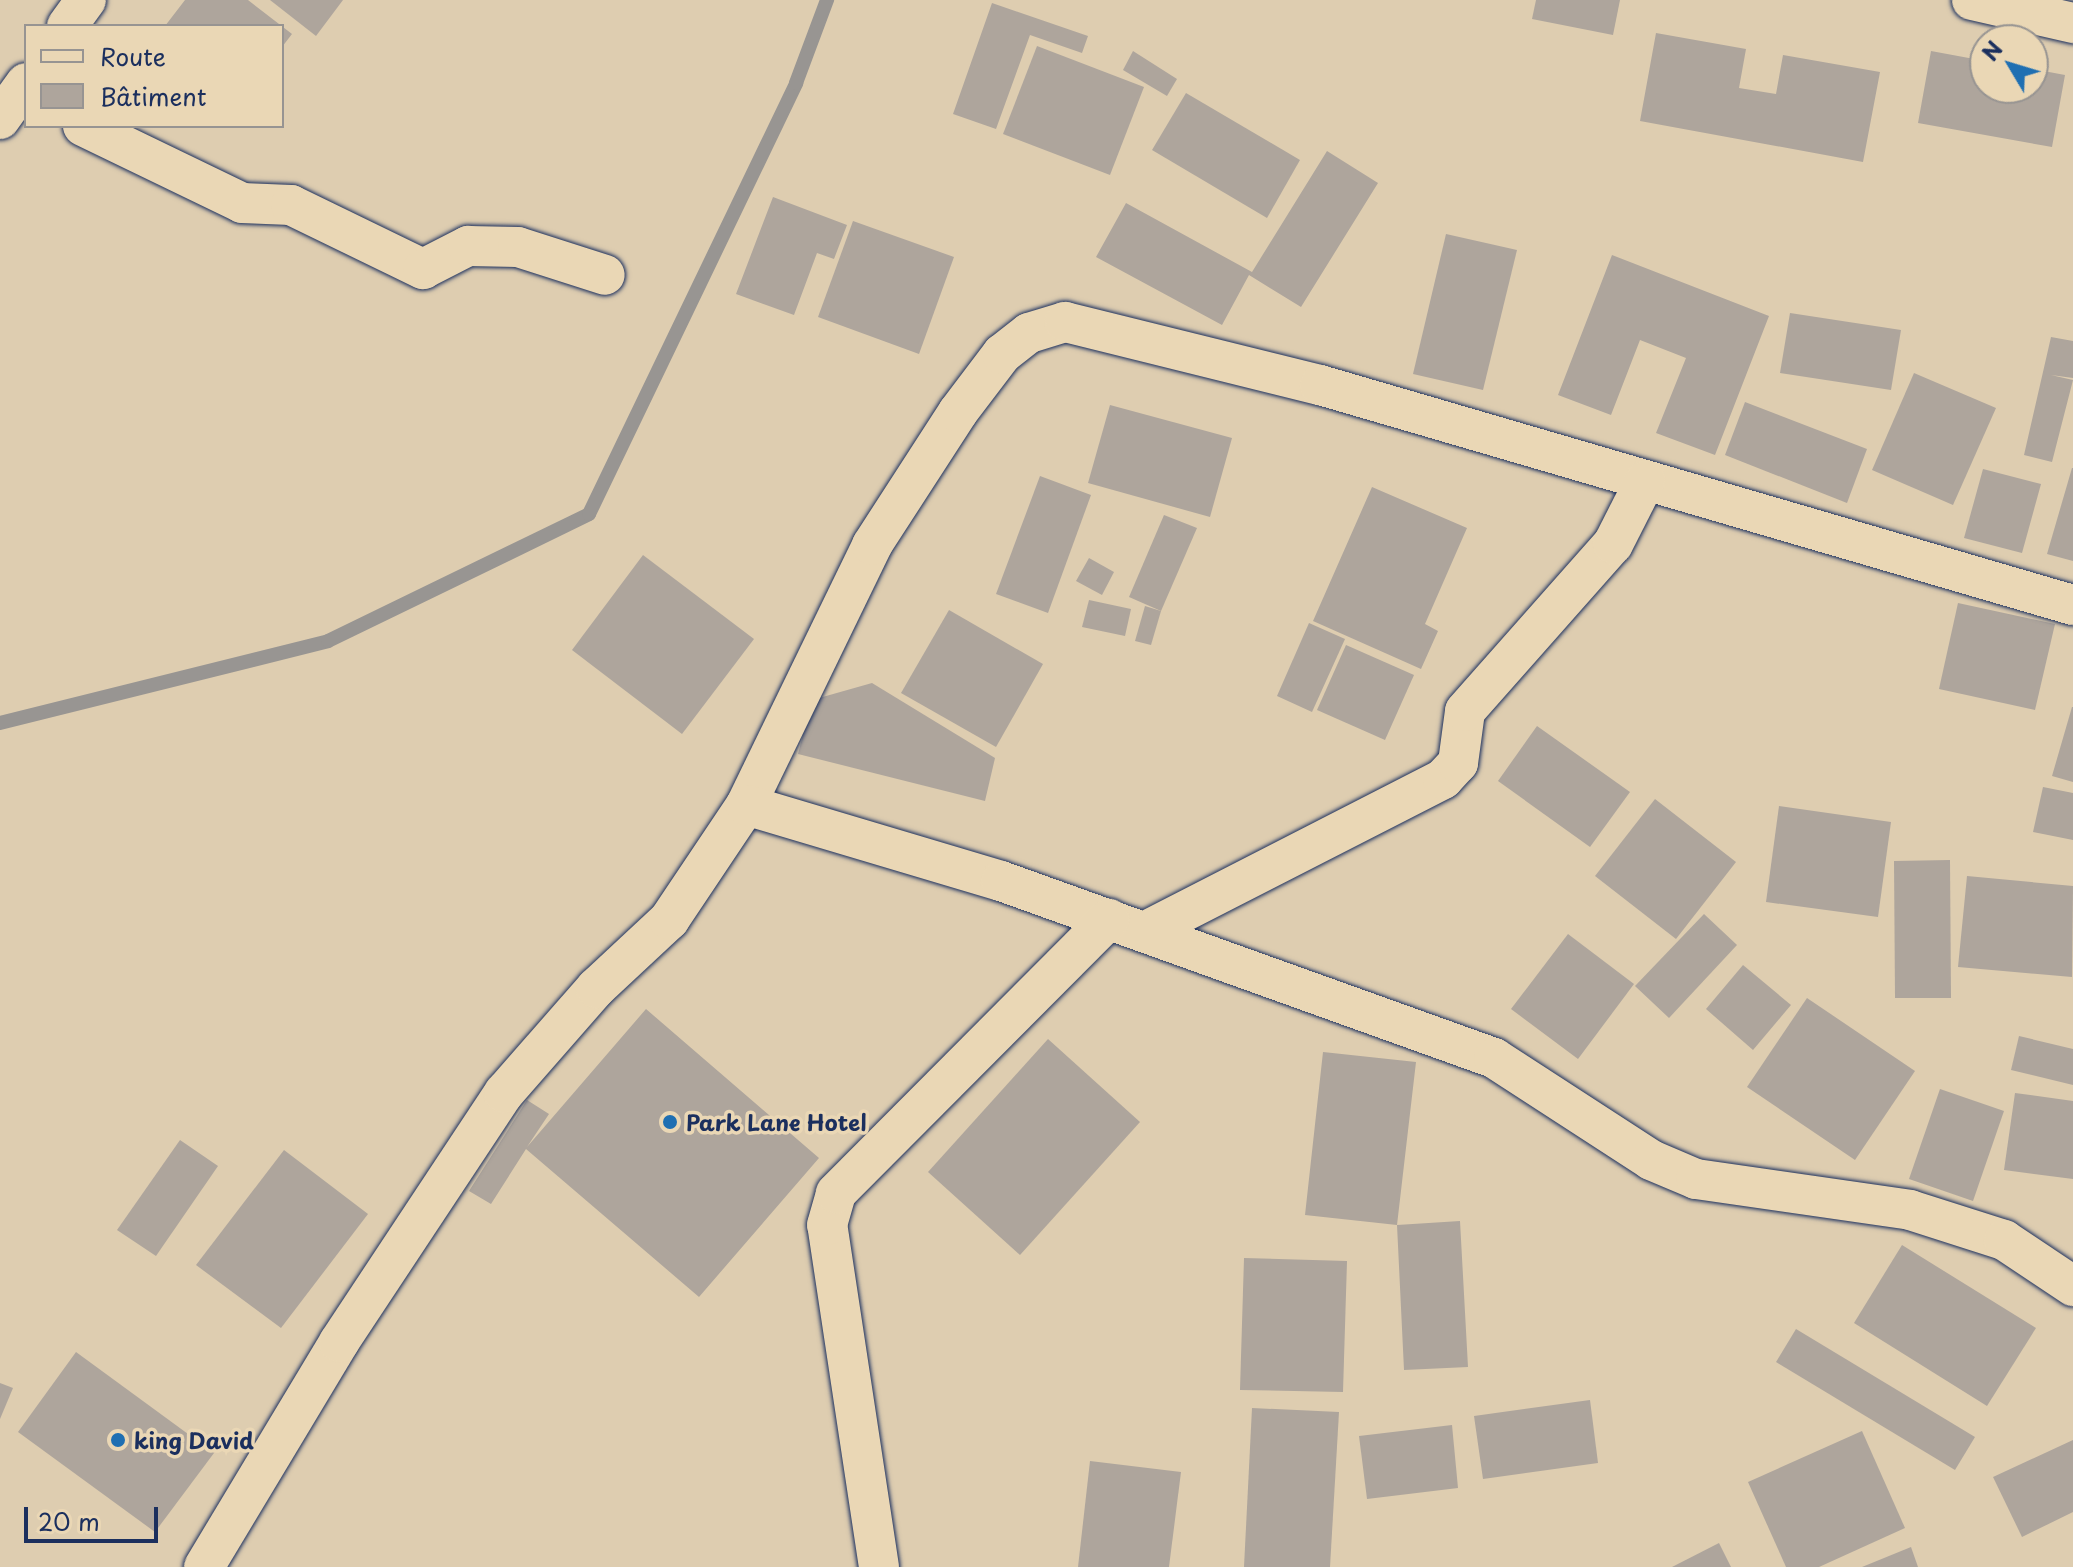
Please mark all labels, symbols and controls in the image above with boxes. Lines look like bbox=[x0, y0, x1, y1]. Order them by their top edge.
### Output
legend bbox=[24, 24, 284, 128]
north arrow bbox=[1969, 24, 2049, 104]
text: N bbox=[1973, 33, 2010, 67]
text: Route bbox=[100, 38, 166, 74]
text: Bâtiment bbox=[100, 78, 207, 114]
place label: Park Lane Hotel bbox=[686, 1109, 867, 1135]
marker: Park Lane Hotel bbox=[661, 1113, 679, 1131]
place label: king David bbox=[134, 1427, 254, 1453]
marker: king David bbox=[109, 1431, 127, 1449]
scale bar bbox=[28, 1491, 162, 1541]
text: 20 m bbox=[38, 1503, 100, 1539]

